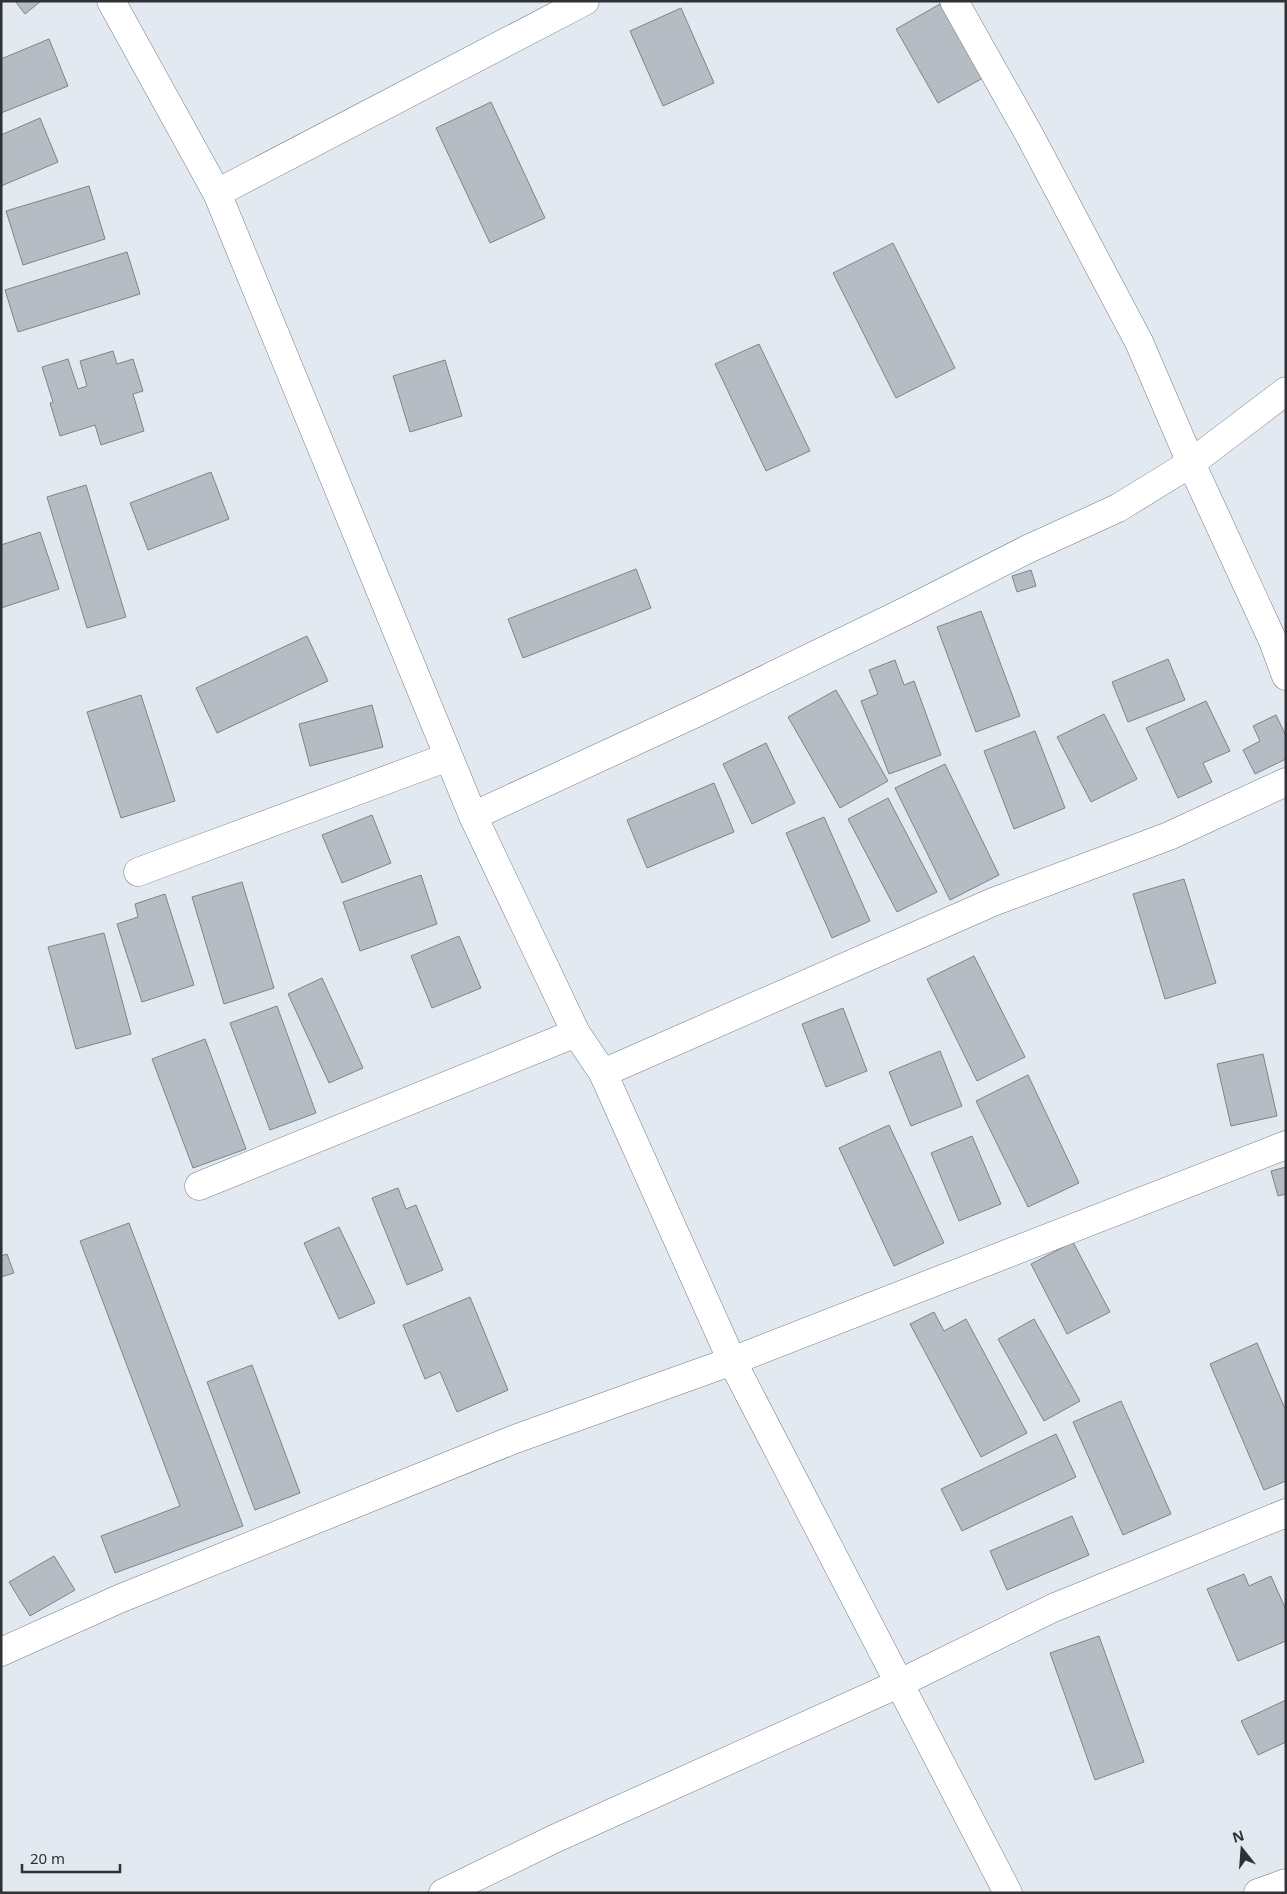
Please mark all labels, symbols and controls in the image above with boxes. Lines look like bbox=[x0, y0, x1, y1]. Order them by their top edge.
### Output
north arrow bbox=[1217, 1824, 1267, 1874]
text: N bbox=[1230, 1825, 1246, 1847]
scale bar bbox=[22, 1842, 120, 1874]
text: 20 m bbox=[30, 1848, 65, 1868]

